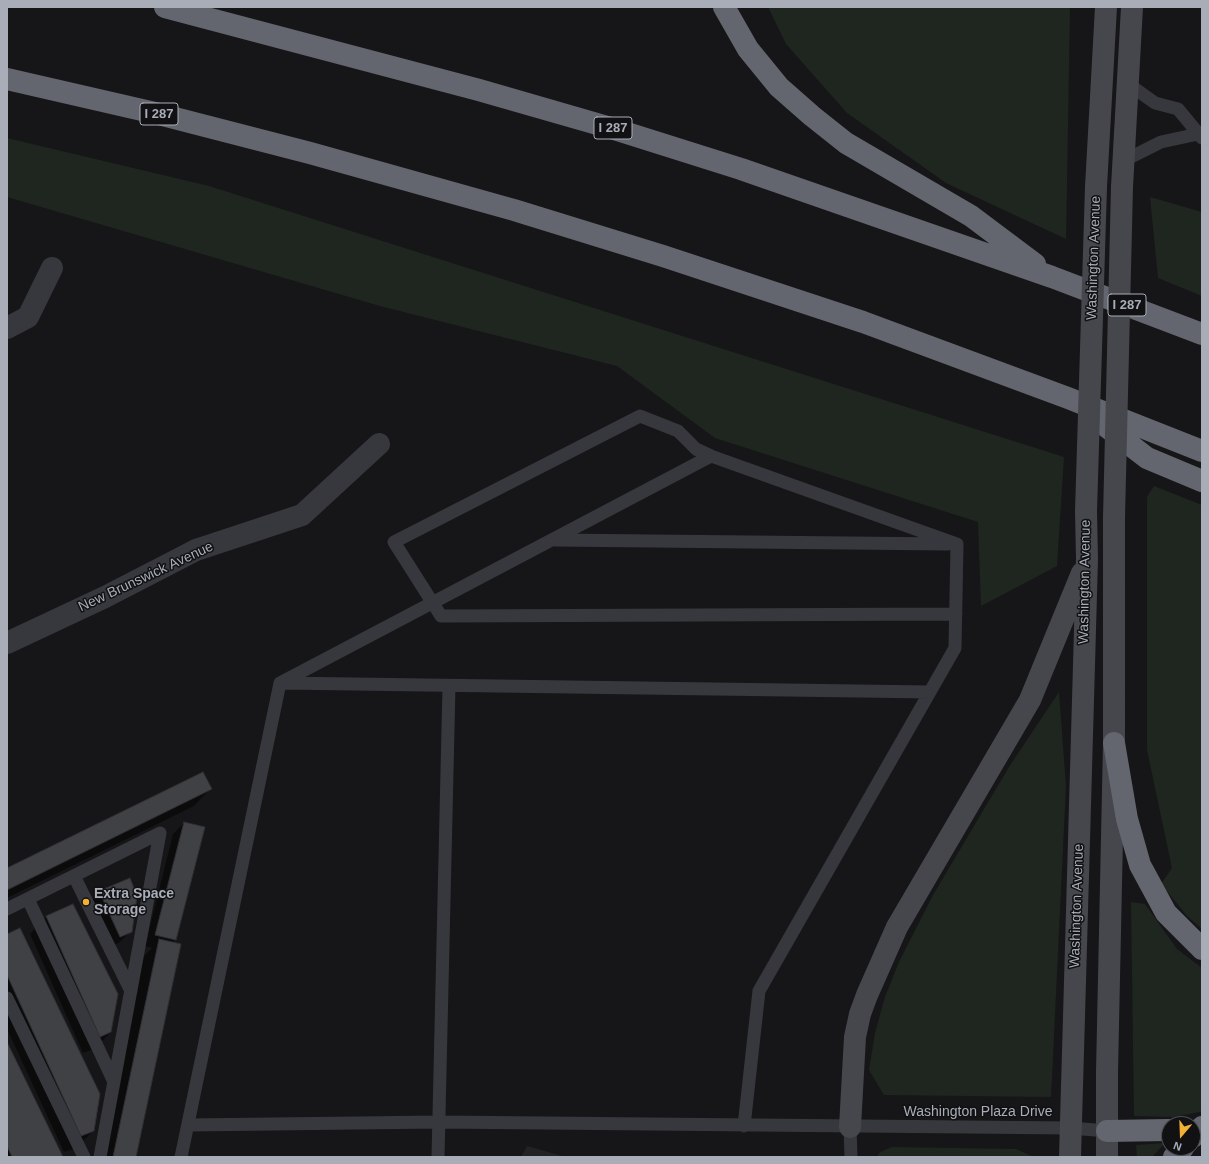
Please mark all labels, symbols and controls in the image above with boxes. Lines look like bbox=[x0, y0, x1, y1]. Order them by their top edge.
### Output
road number: I 287 bbox=[140, 103, 178, 125]
road number: I 287 bbox=[594, 117, 632, 139]
street label: Washington Avenue bbox=[1083, 195, 1105, 321]
road number: I 287 bbox=[1108, 294, 1146, 316]
street label: Washington Avenue bbox=[1076, 520, 1094, 644]
street label: New Brunswick Avenue bbox=[76, 538, 216, 616]
street label: Washington Avenue bbox=[1066, 843, 1088, 969]
place label: Extra Space Storage bbox=[94, 886, 174, 918]
marker: Extra Space Storage bbox=[81, 897, 91, 907]
street label: Washington Plaza Drive bbox=[904, 1104, 1052, 1120]
north arrow bbox=[1161, 1116, 1201, 1156]
text: N bbox=[1172, 1139, 1183, 1153]

